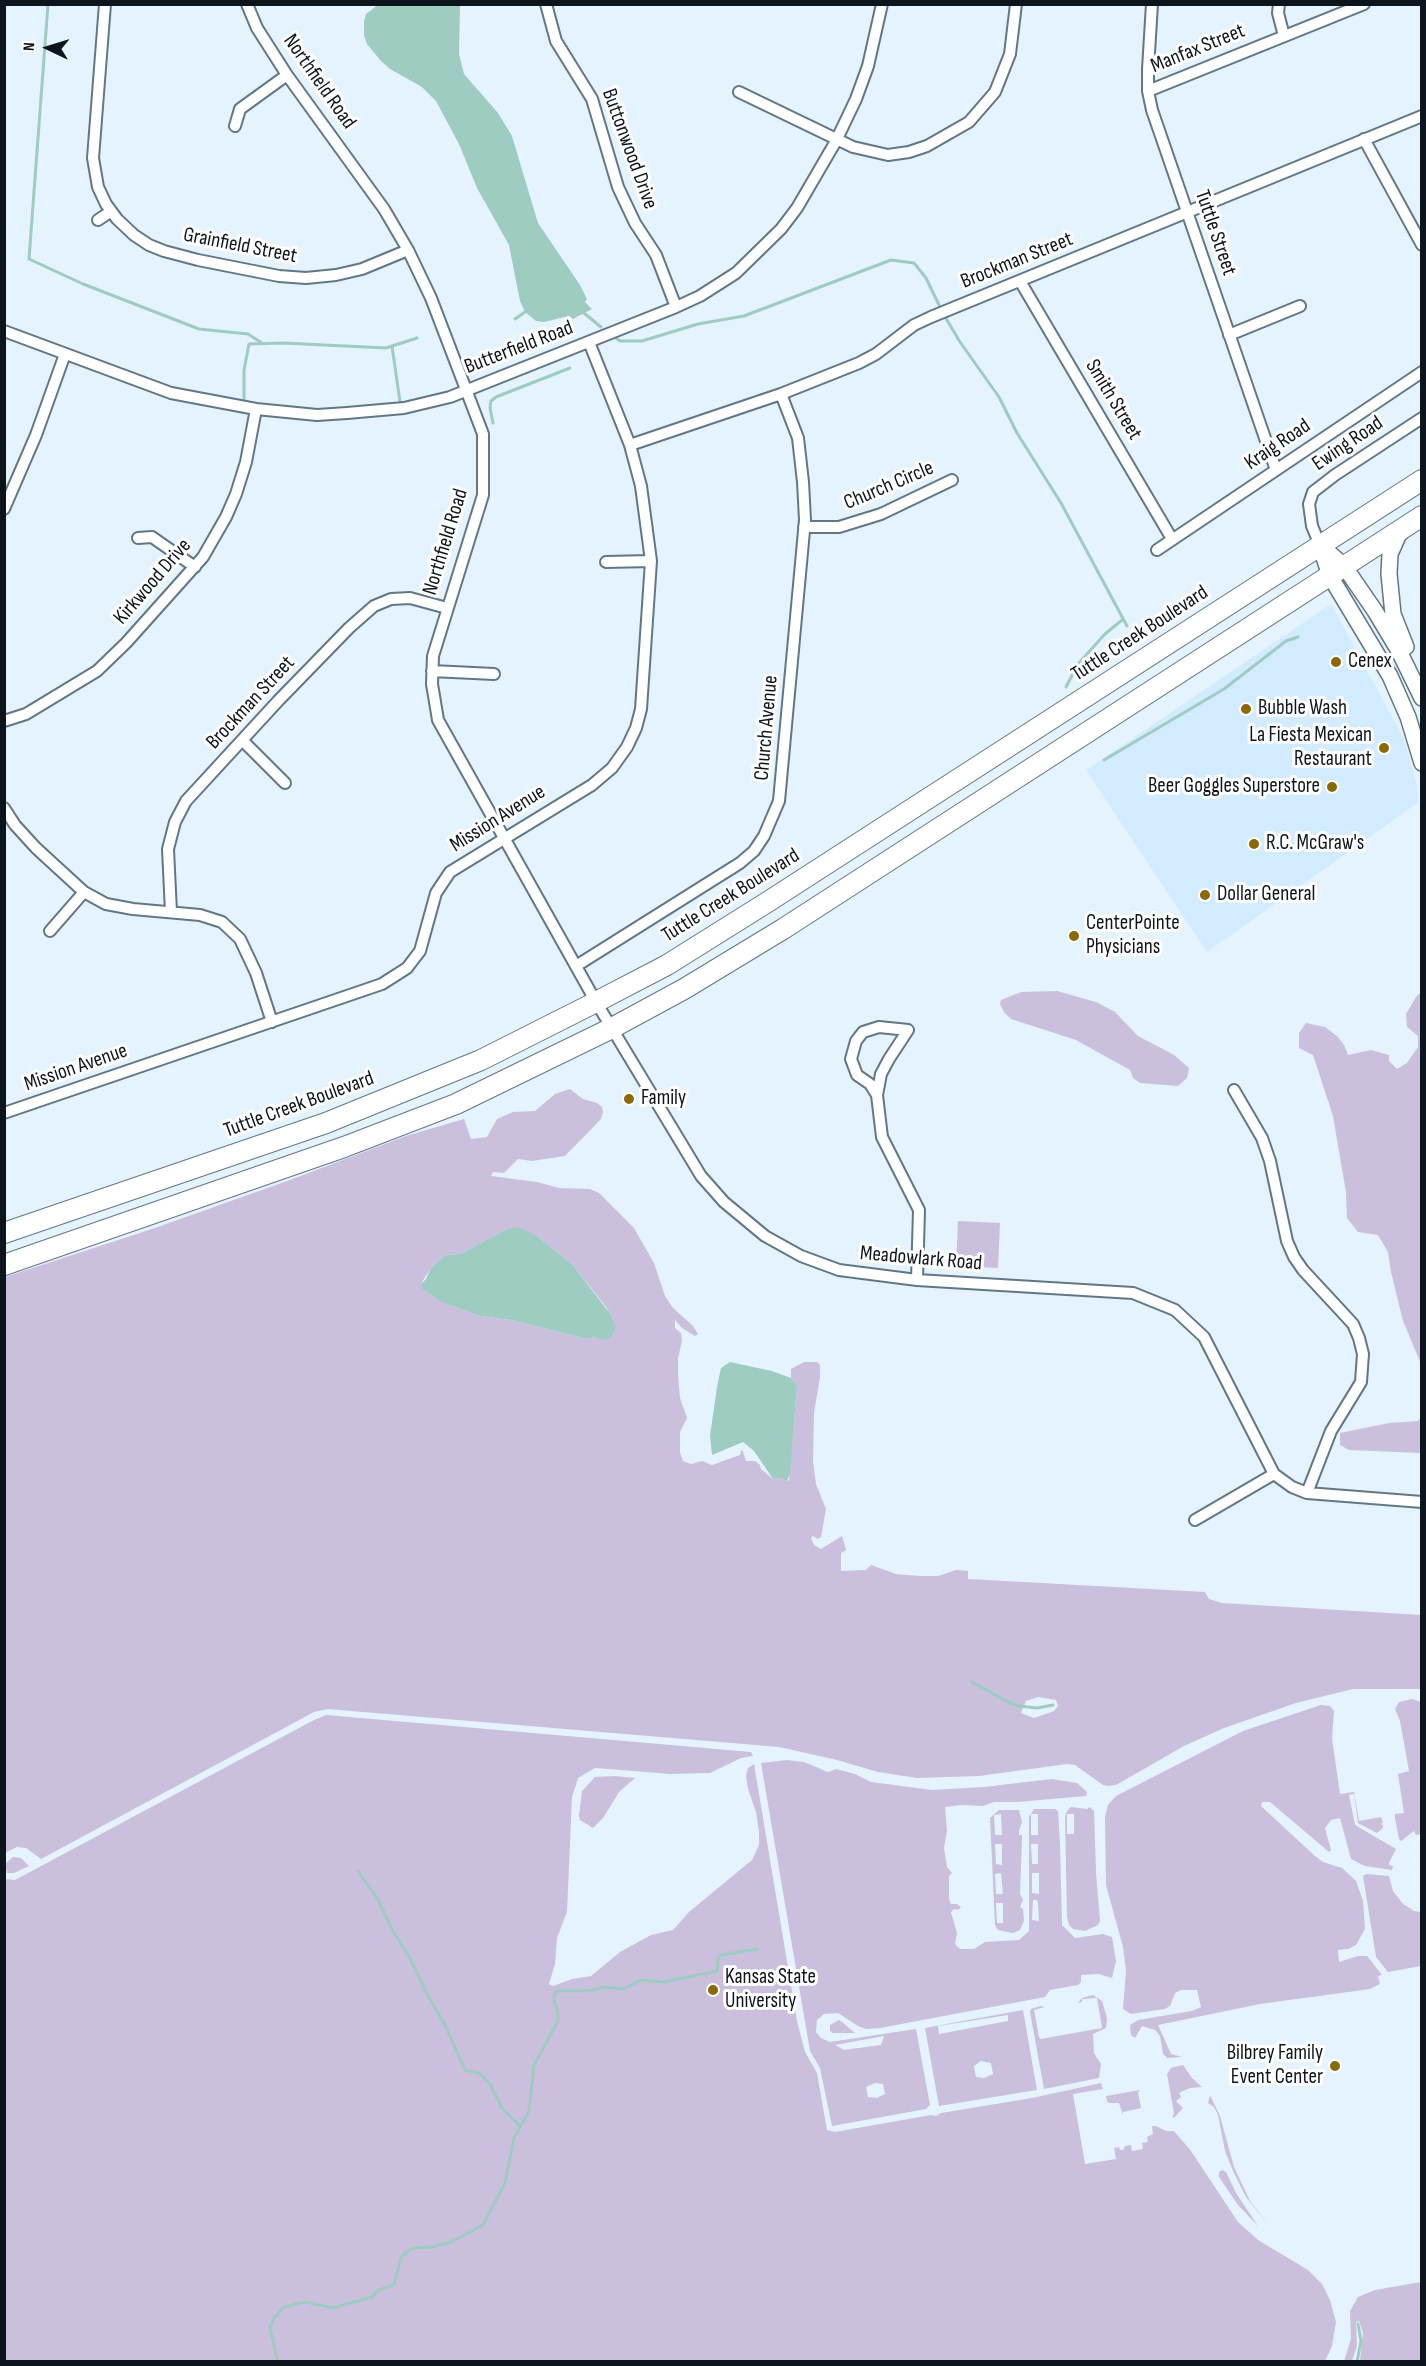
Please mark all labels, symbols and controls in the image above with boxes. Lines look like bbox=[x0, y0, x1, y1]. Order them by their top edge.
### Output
north arrow bbox=[18, 18, 78, 78]
street label: Manfax Street bbox=[1147, 19, 1249, 79]
street label: Northfield Road bbox=[277, 30, 361, 134]
text: N bbox=[20, 42, 39, 52]
street label: Buttonwood Drive bbox=[596, 85, 662, 213]
street label: Tuttle Street bbox=[1189, 187, 1241, 279]
street label: Grainfield Street bbox=[181, 223, 299, 269]
street label: Brockman Street bbox=[957, 227, 1077, 295]
street label: Butterfield Road bbox=[461, 316, 577, 380]
street label: Smith Street bbox=[1079, 355, 1147, 445]
street label: Ewing Road bbox=[1308, 411, 1388, 477]
street label: Kraig Road bbox=[1240, 414, 1316, 476]
street label: Church Circle bbox=[840, 456, 938, 516]
street label: Northfield Road bbox=[418, 486, 474, 598]
street label: Kirkwood Drive bbox=[109, 534, 197, 630]
street label: Tuttle Creek Boulevard bbox=[1067, 580, 1213, 688]
place label: Cenex bbox=[1348, 649, 1392, 675]
street label: Brockman Street bbox=[201, 651, 301, 755]
marker: Cenex bbox=[1329, 655, 1343, 669]
street label: Church Avenue bbox=[750, 674, 784, 782]
place label: Bubble Wash bbox=[1258, 696, 1347, 722]
marker: Bubble Wash bbox=[1239, 702, 1253, 716]
place label: La Fiesta Mexican Restaurant bbox=[1249, 723, 1372, 773]
marker: La Fiesta Mexican Restaurant bbox=[1377, 741, 1391, 755]
place label: Beer Goggles Superstore bbox=[1148, 774, 1320, 800]
street label: Mission Avenue bbox=[446, 780, 550, 858]
marker: Beer Goggles Superstore bbox=[1325, 780, 1339, 794]
place label: R.C. McGraw's bbox=[1266, 831, 1364, 857]
marker: R.C. McGraw's bbox=[1247, 837, 1261, 851]
street label: Tuttle Creek Boulevard bbox=[657, 844, 805, 948]
place label: Dollar General bbox=[1217, 882, 1315, 908]
marker: Dollar General bbox=[1198, 888, 1212, 902]
place label: CenterPointe Physicians bbox=[1086, 911, 1180, 961]
marker: CenterPointe Physicians bbox=[1067, 929, 1081, 943]
street label: Mission Avenue bbox=[21, 1039, 131, 1097]
street label: Tuttle Creek Boulevard bbox=[221, 1066, 377, 1144]
place label: Family bbox=[641, 1086, 686, 1112]
marker: Family bbox=[622, 1092, 636, 1106]
street label: Meadowlark Road bbox=[859, 1241, 983, 1277]
place label: Kansas State University bbox=[725, 1965, 816, 2015]
marker: Kansas State University bbox=[706, 1983, 720, 1997]
place label: Bilbrey Family Event Center bbox=[1227, 2041, 1323, 2091]
marker: Bilbrey Family Event Center bbox=[1328, 2059, 1342, 2073]

